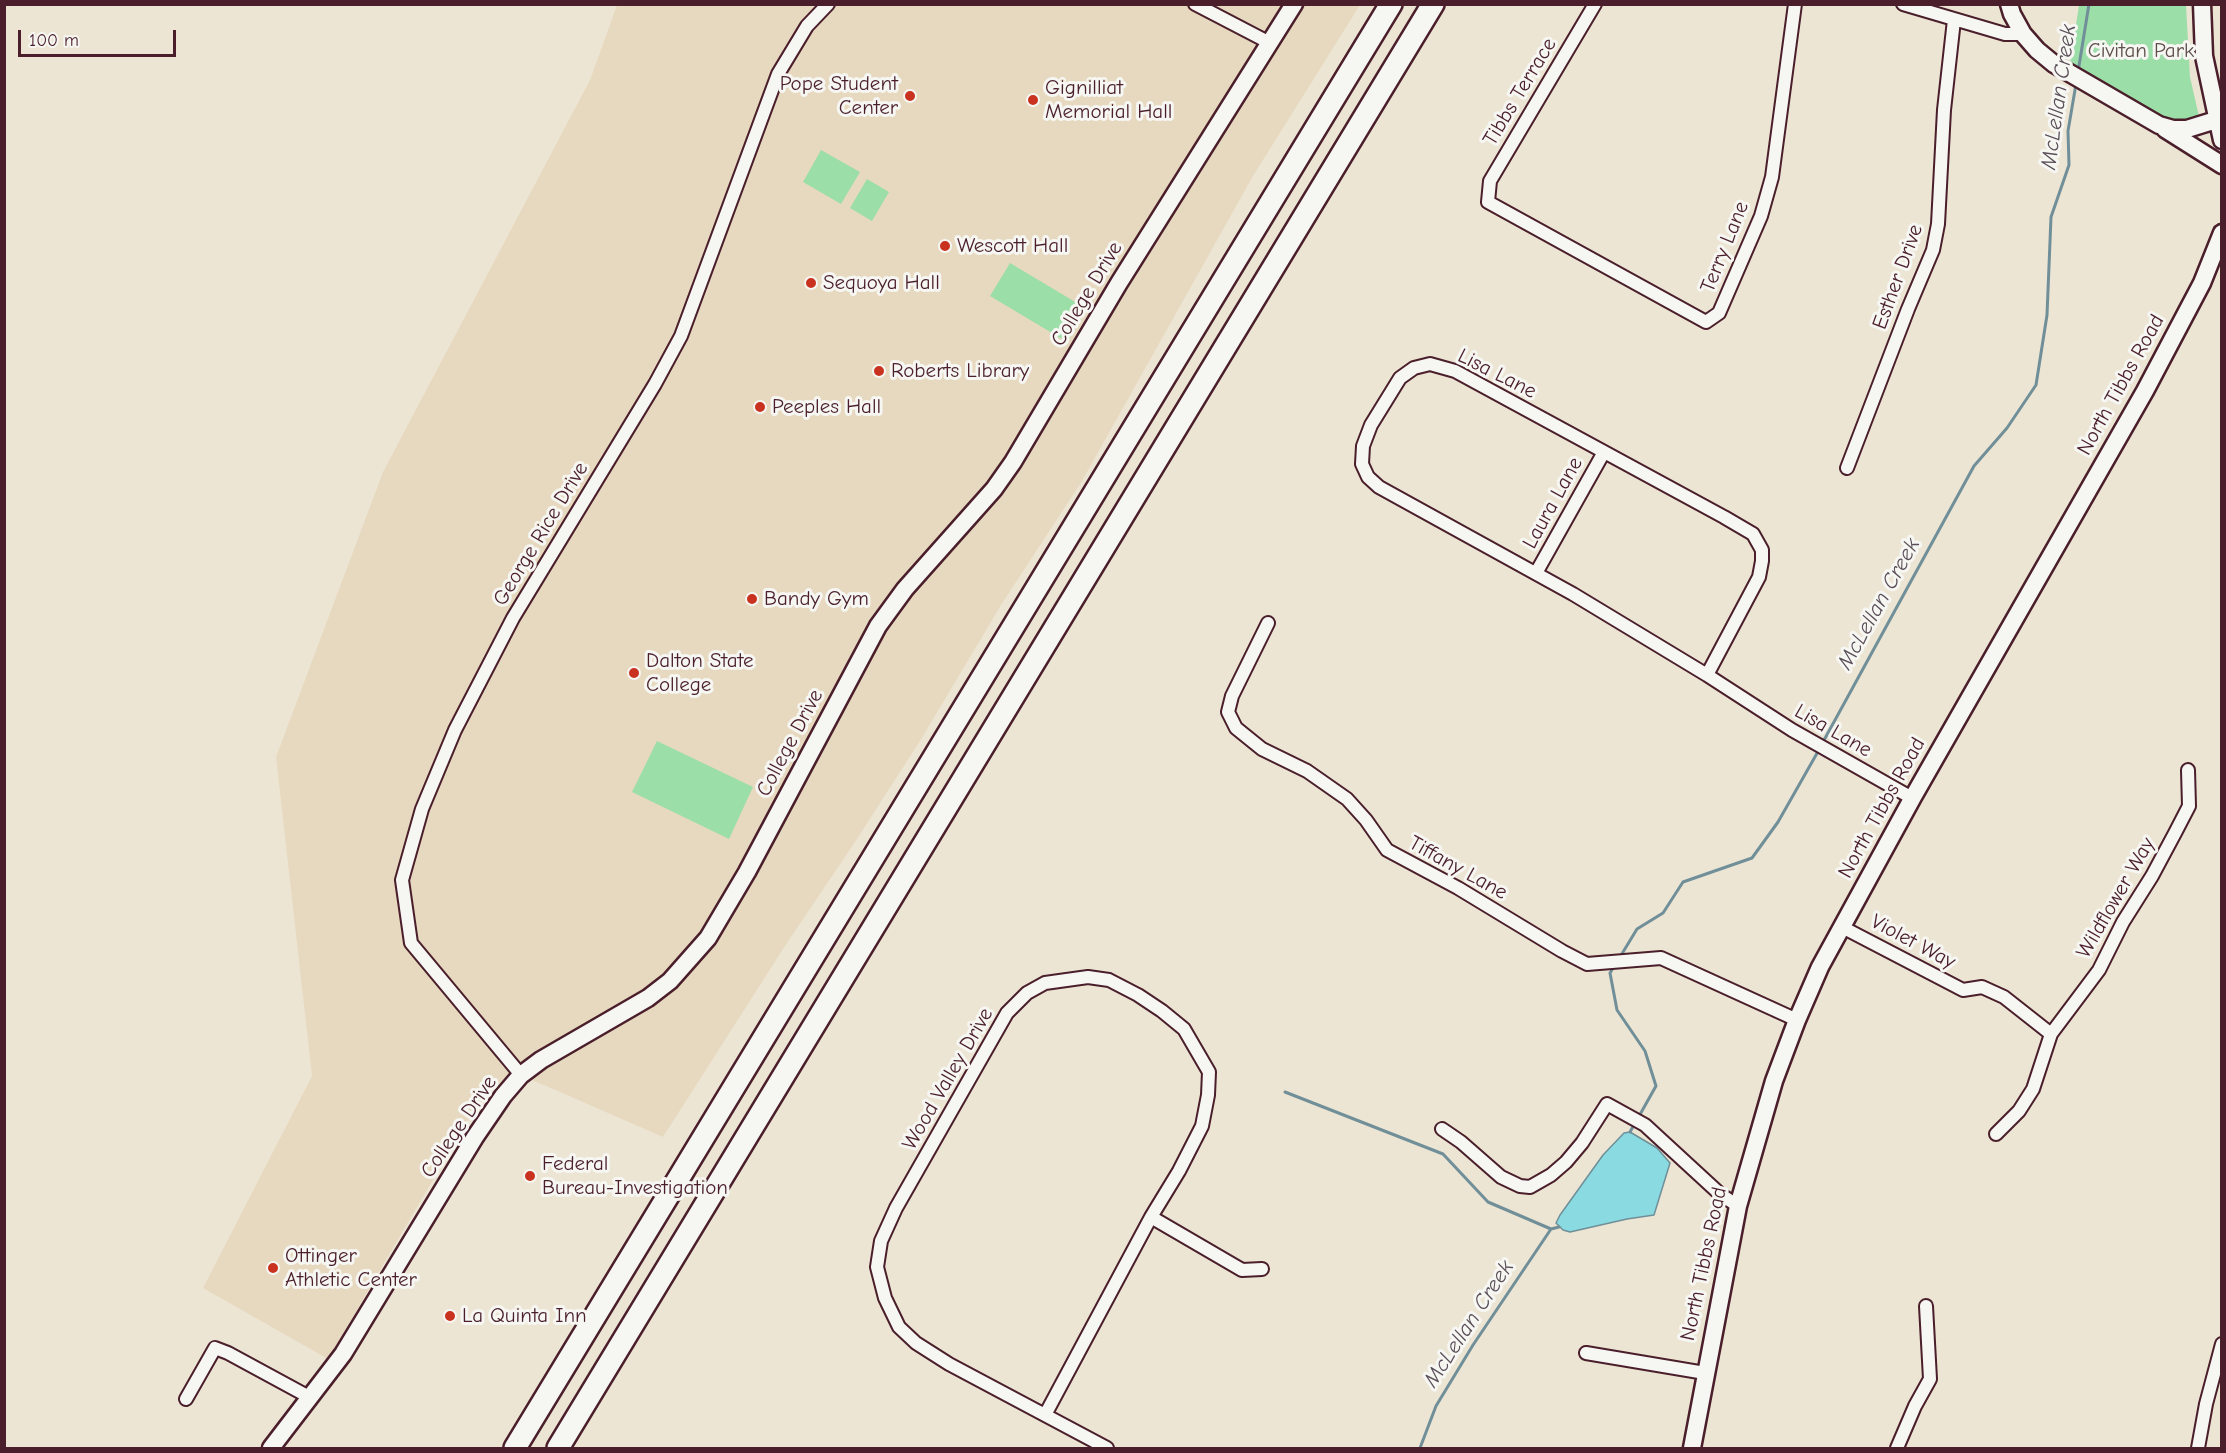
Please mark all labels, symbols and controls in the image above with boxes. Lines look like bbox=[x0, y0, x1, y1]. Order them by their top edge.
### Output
scale bar bbox=[21, 18, 178, 56]
water label: McLellan Creek bbox=[2036, 23, 2082, 171]
text: 100 m bbox=[29, 30, 79, 51]
street label: Tibbs Terrace bbox=[1478, 33, 1562, 151]
park label: Civitan Park bbox=[2088, 38, 2194, 64]
place label: Pope Student Center bbox=[780, 71, 898, 121]
place label: Gignilliat Memorial Hall bbox=[1045, 75, 1172, 125]
marker: Pope Student Center bbox=[903, 89, 917, 103]
marker: Gignilliat Memorial Hall bbox=[1026, 93, 1040, 107]
street label: Terry Lane bbox=[1695, 198, 1755, 296]
street label: Esther Drive bbox=[1867, 221, 1929, 333]
place label: Wescott Hall bbox=[957, 233, 1068, 259]
street label: College Drive bbox=[1046, 237, 1128, 351]
marker: Wescott Hall bbox=[938, 239, 952, 253]
place label: Sequoya Hall bbox=[823, 270, 940, 296]
marker: Sequoya Hall bbox=[804, 276, 818, 290]
street label: North Tibbs Road bbox=[2072, 310, 2170, 460]
street label: Lisa Lane bbox=[1453, 344, 1541, 404]
place label: Roberts Library bbox=[891, 358, 1029, 384]
marker: Roberts Library bbox=[872, 364, 886, 378]
place label: Peeples Hall bbox=[772, 394, 881, 420]
marker: Peeples Hall bbox=[753, 400, 767, 414]
street label: Laura Lane bbox=[1518, 453, 1588, 553]
street label: George Rice Drive bbox=[488, 458, 594, 610]
water label: McLellan Creek bbox=[1832, 534, 1926, 674]
place label: Bandy Gym bbox=[764, 586, 869, 612]
marker: Bandy Gym bbox=[745, 592, 759, 606]
place label: Dalton State College bbox=[646, 648, 754, 698]
marker: Dalton State College bbox=[627, 666, 641, 680]
street label: College Drive bbox=[751, 685, 829, 801]
street label: Lisa Lane bbox=[1790, 699, 1876, 763]
street label: North Tibbs Road bbox=[1833, 733, 1931, 883]
street label: Tiffany Lane bbox=[1404, 831, 1512, 905]
street label: Wildflower Way bbox=[2071, 833, 2161, 963]
street label: Violet Way bbox=[1866, 909, 1960, 975]
street label: Wood Valley Drive bbox=[897, 1003, 999, 1155]
street label: College Drive bbox=[416, 1071, 502, 1183]
place label: Federal Bureau-Investigation bbox=[542, 1151, 728, 1201]
marker: Federal Bureau-Investigation bbox=[523, 1169, 537, 1183]
street label: North Tibbs Road bbox=[1675, 1185, 1733, 1343]
place label: Ottinger Athletic Center bbox=[285, 1243, 417, 1293]
water label: McLellan Creek bbox=[1418, 1256, 1520, 1392]
marker: Ottinger Athletic Center bbox=[266, 1261, 280, 1275]
place label: La Quinta Inn bbox=[462, 1303, 587, 1329]
marker: La Quinta Inn bbox=[443, 1309, 457, 1323]

